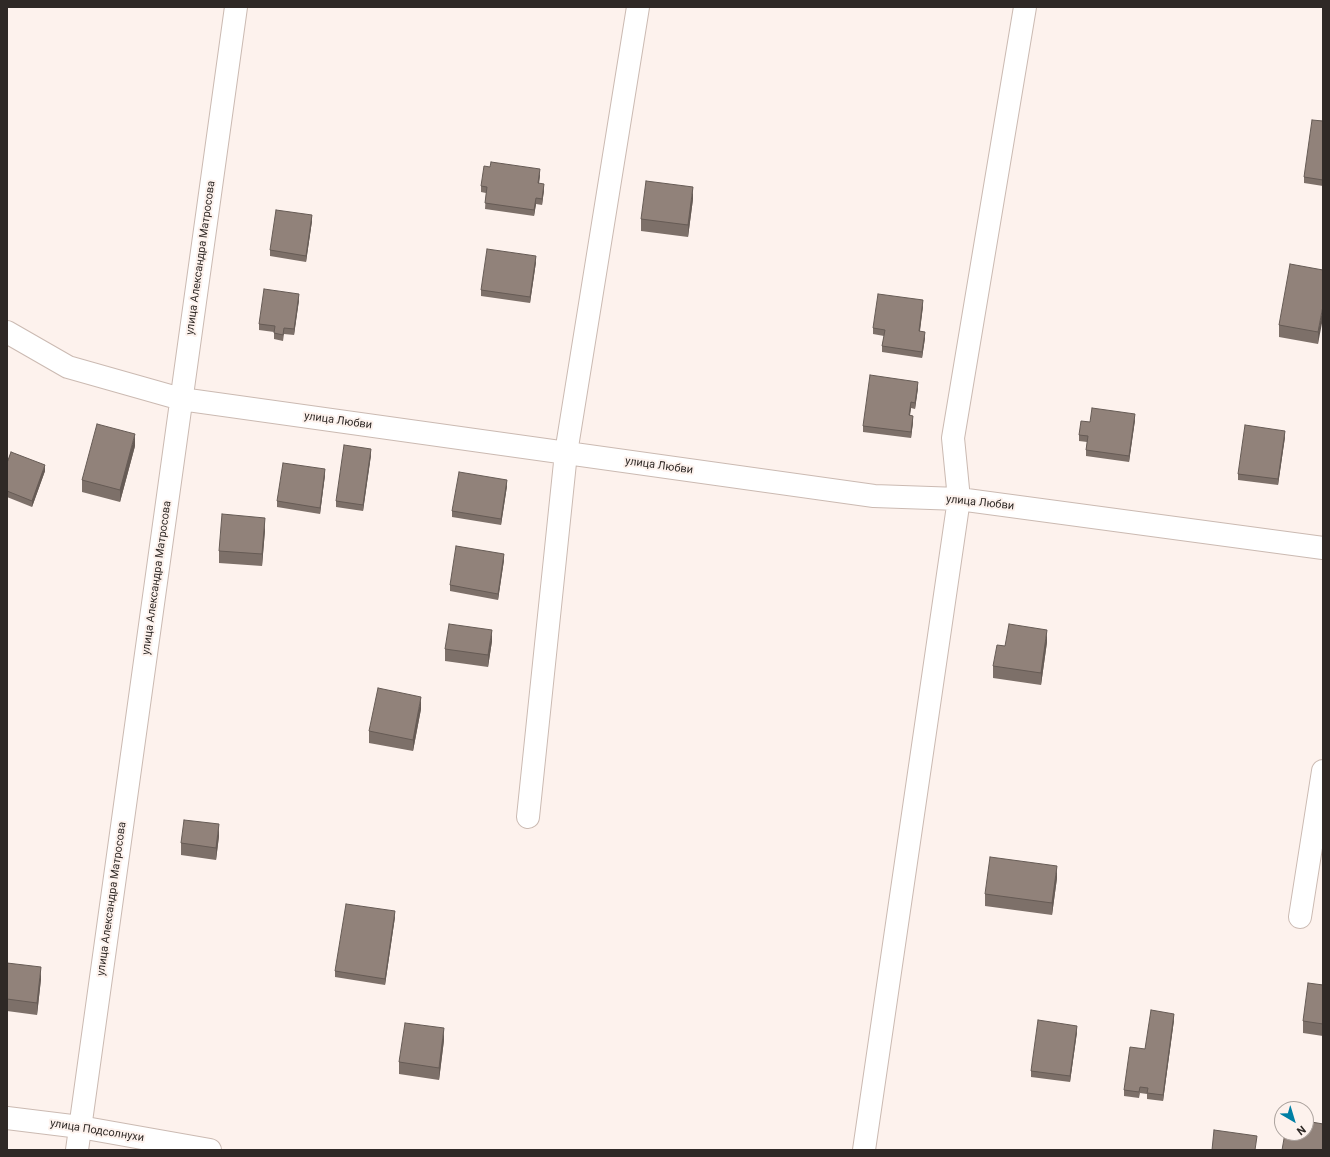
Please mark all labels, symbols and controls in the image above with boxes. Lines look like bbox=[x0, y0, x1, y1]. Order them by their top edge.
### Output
street label: улица Александра Матросова bbox=[184, 180, 218, 336]
street label: улица Любви bbox=[303, 410, 373, 432]
street label: улица Любви bbox=[624, 455, 694, 477]
street label: улица Любви bbox=[945, 493, 1015, 513]
street label: улица Александра Матросова bbox=[140, 500, 174, 656]
street label: улица Александра Матросова bbox=[95, 821, 129, 977]
north arrow bbox=[1274, 1101, 1314, 1141]
street label: улица Подсолнухи bbox=[49, 1117, 145, 1145]
text: N bbox=[1294, 1123, 1308, 1138]

